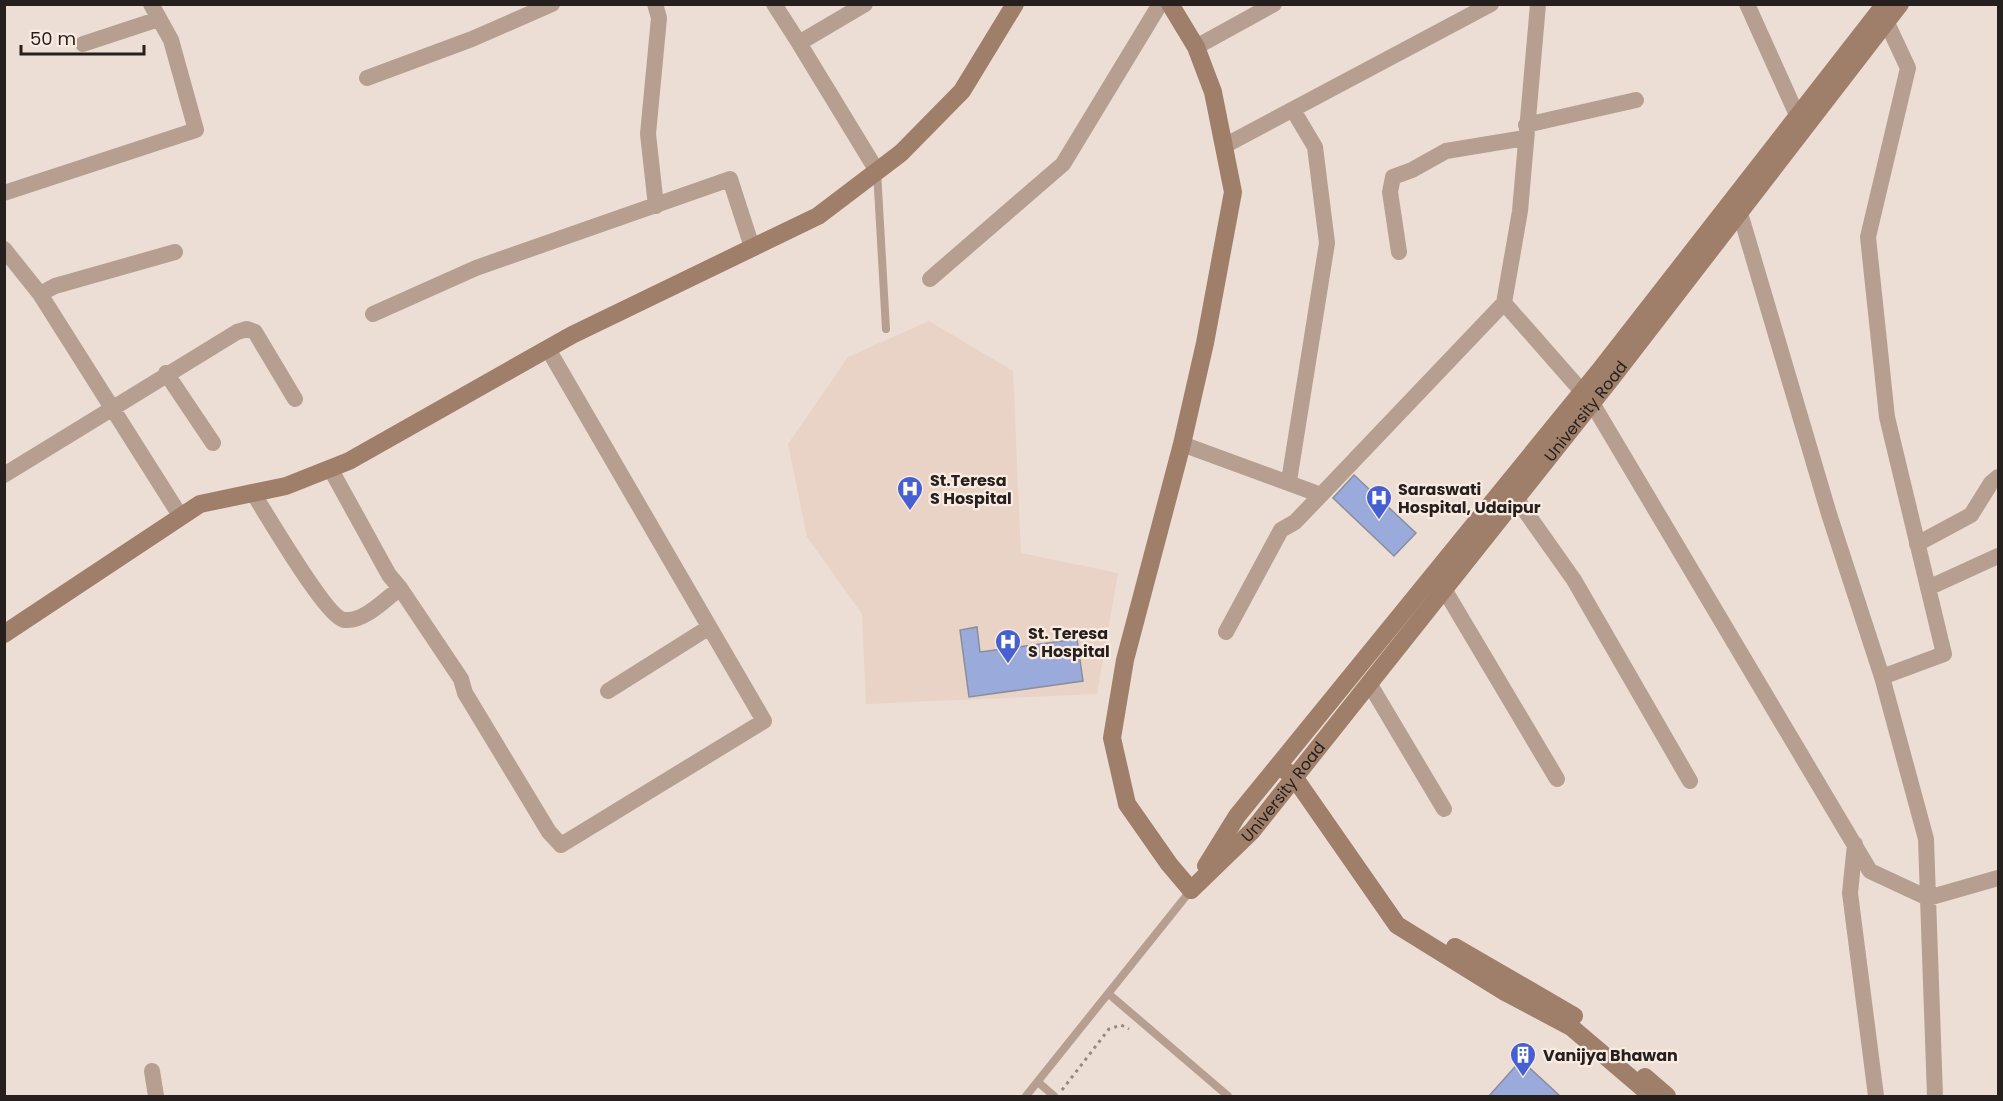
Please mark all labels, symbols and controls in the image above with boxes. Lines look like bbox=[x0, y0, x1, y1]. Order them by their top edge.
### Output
scale bar bbox=[21, 18, 144, 56]
text: 50 m bbox=[30, 26, 76, 51]
street label: University Road bbox=[1538, 356, 1633, 466]
place label: St.Teresa S Hospital bbox=[930, 469, 1012, 510]
hospital icon: St.Teresa S Hospital bbox=[895, 474, 925, 512]
place label: Saraswati Hospital, Udaipur bbox=[1398, 478, 1541, 519]
hospital icon: Saraswati Hospital, Udaipur bbox=[1364, 483, 1394, 521]
place label: St. Teresa S Hospital bbox=[1028, 622, 1110, 663]
hospital icon: St. Teresa S Hospital bbox=[993, 627, 1023, 665]
street label: University Road bbox=[1236, 736, 1330, 847]
building icon: Vanijya Bhawan bbox=[1508, 1040, 1538, 1078]
place label: Vanijya Bhawan bbox=[1543, 1044, 1678, 1067]

